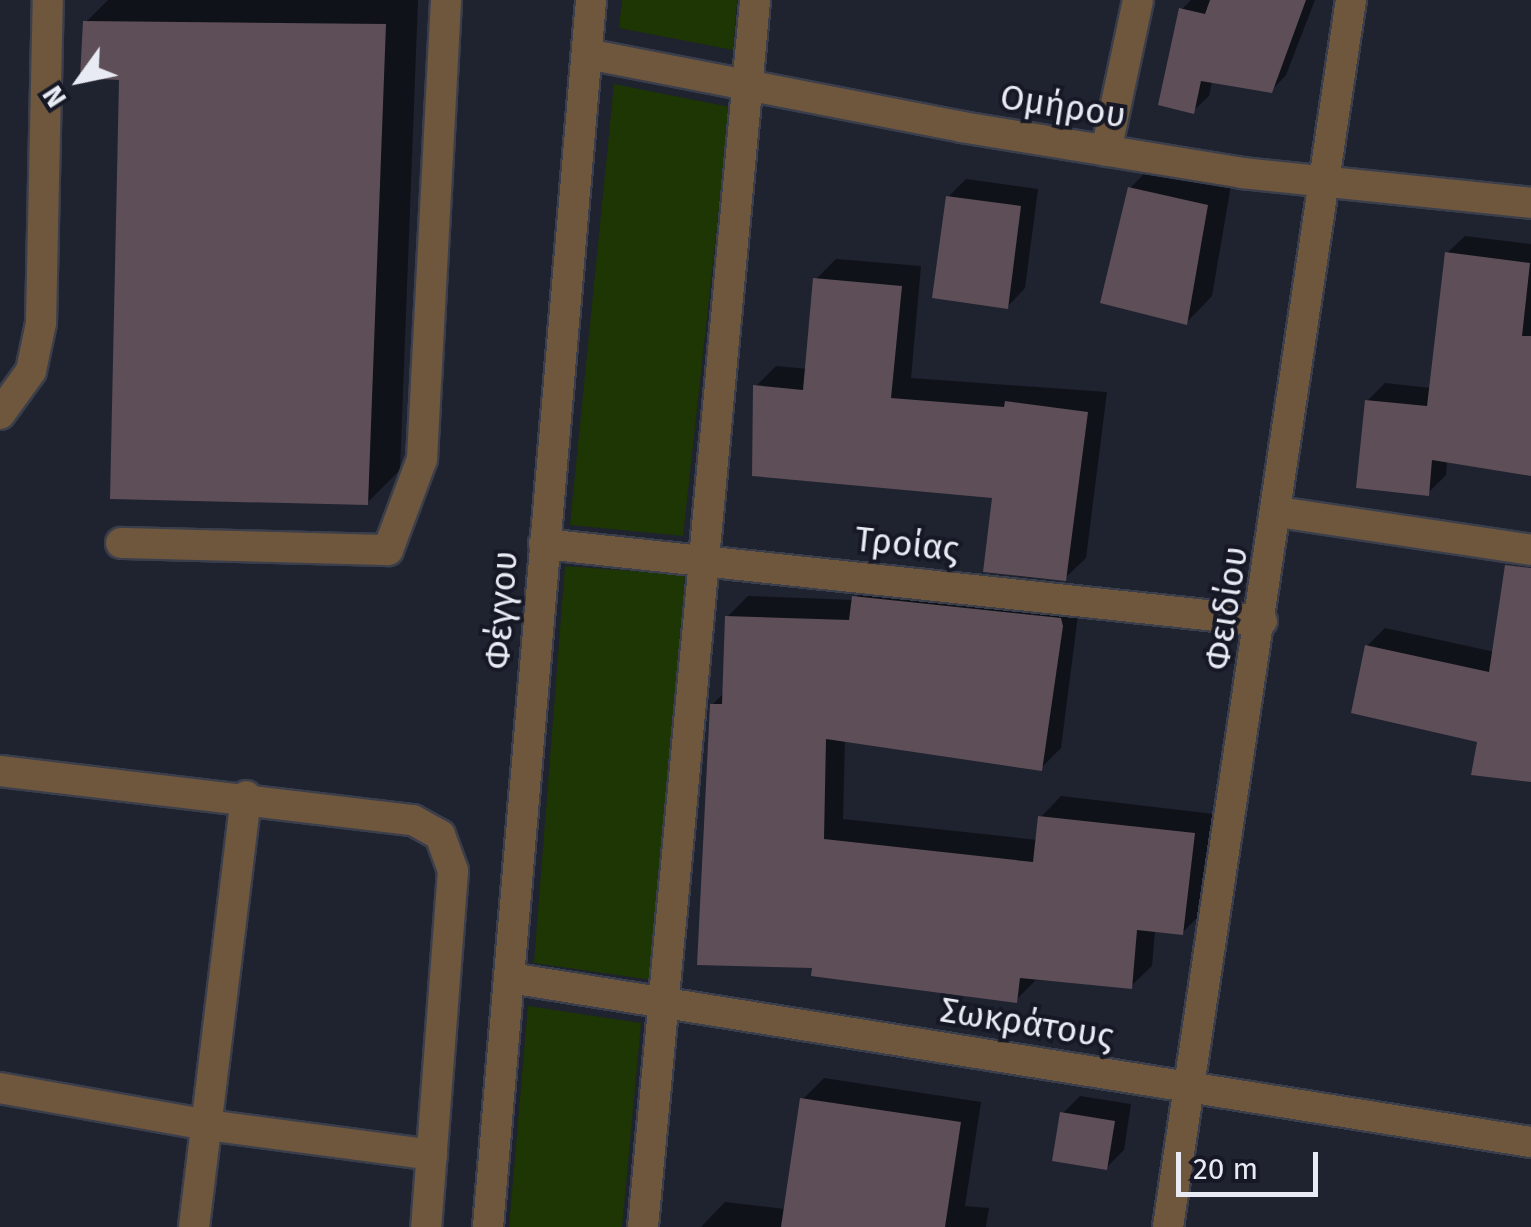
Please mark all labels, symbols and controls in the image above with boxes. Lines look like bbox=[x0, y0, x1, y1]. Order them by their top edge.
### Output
north arrow bbox=[30, 30, 130, 130]
street label: Ομήρου bbox=[997, 75, 1129, 137]
text: N bbox=[36, 80, 73, 113]
street label: Τροίας bbox=[853, 518, 961, 570]
street label: Φειδίου bbox=[1196, 543, 1256, 673]
street label: Φέγγου bbox=[476, 549, 526, 671]
street label: Σωκράτους bbox=[937, 989, 1117, 1057]
scale bar bbox=[1181, 1132, 1324, 1194]
text: 20 m bbox=[1193, 1151, 1258, 1187]

